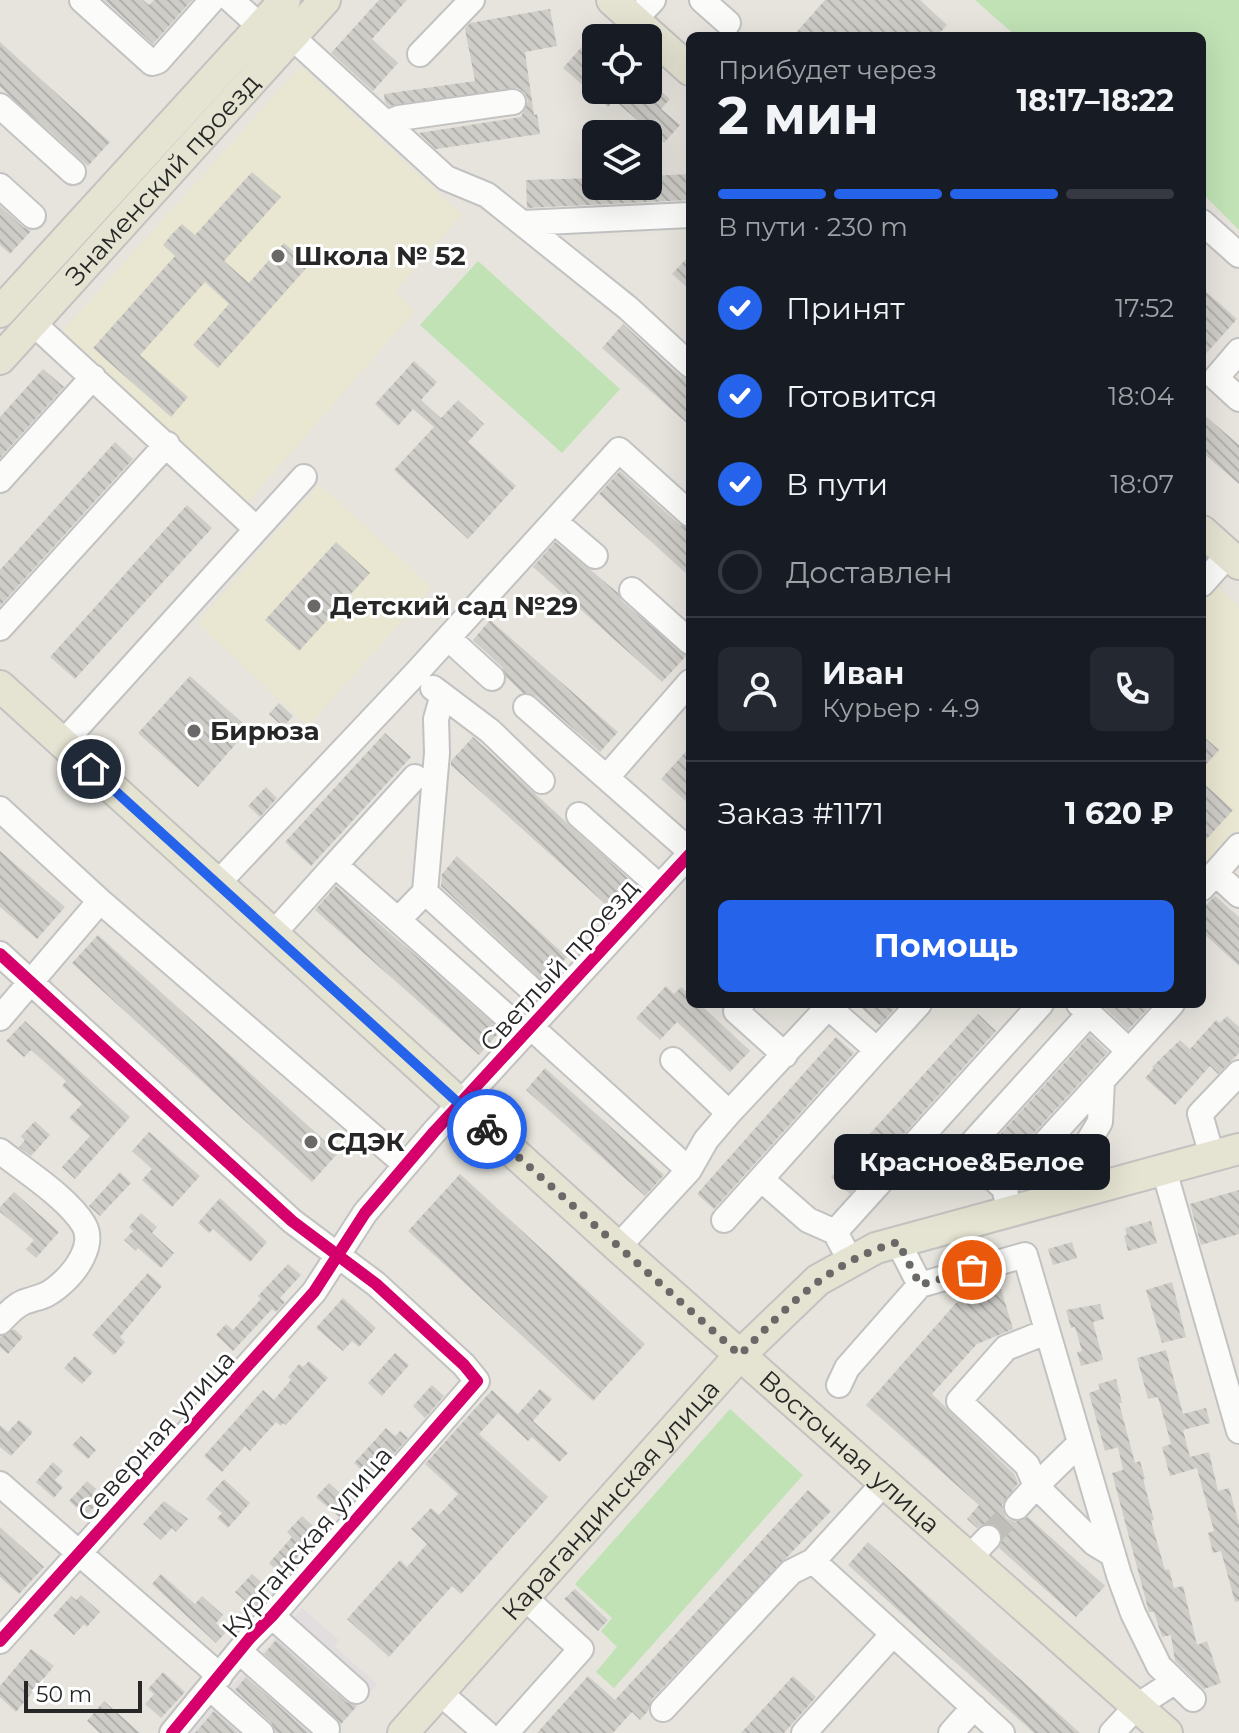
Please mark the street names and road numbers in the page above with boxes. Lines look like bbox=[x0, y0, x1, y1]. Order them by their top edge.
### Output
street label: Знаменский проезд bbox=[59, 67, 266, 292]
street label: Светлый проезд bbox=[473, 872, 645, 1058]
street label: Северная улица bbox=[70, 1343, 242, 1529]
street label: Восточная улица bbox=[753, 1364, 947, 1541]
street label: Карагандинская улица bbox=[495, 1373, 726, 1627]
street label: Курганская улица bbox=[215, 1440, 399, 1644]

